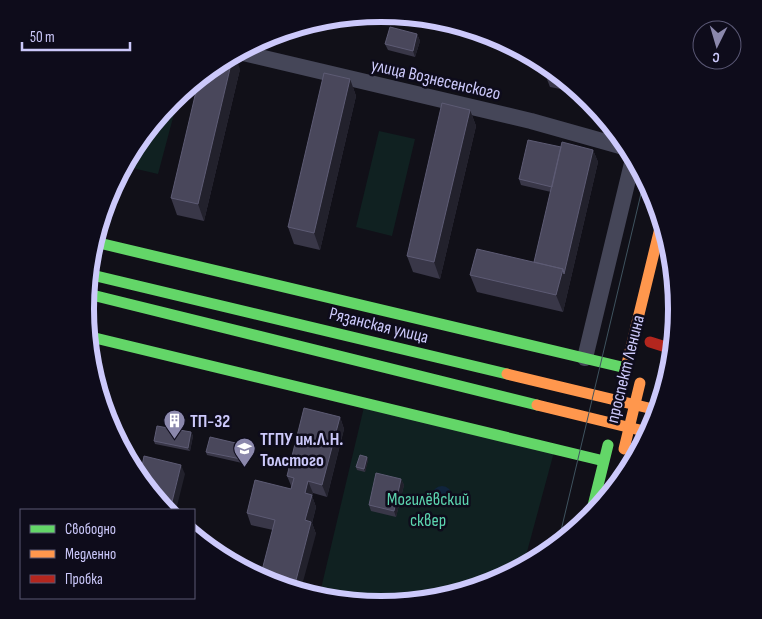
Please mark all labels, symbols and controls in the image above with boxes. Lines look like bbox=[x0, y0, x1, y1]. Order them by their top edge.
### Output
scale bar bbox=[22, 20, 130, 52]
north arrow bbox=[692, 20, 742, 70]
text: 50 m bbox=[30, 28, 55, 47]
text: С bbox=[712, 49, 720, 66]
street label: улица Вознесенского bbox=[369, 54, 503, 105]
street label: Рязанская улица bbox=[327, 303, 431, 348]
street label: проспект Ленина bbox=[602, 313, 649, 425]
building icon: ТП-32 bbox=[162, 409, 186, 440]
place label: ТП-32 bbox=[190, 411, 230, 432]
place label: ТГПУ им.Л.Н. Толстого bbox=[260, 429, 343, 471]
school or university icon: ТГПУ им.Л.Н. Толстого bbox=[232, 437, 256, 468]
park label: Могилёвский сквер bbox=[387, 489, 469, 531]
legend bbox=[20, 509, 195, 599]
text: Свободно bbox=[65, 520, 116, 539]
text: Медленно bbox=[65, 545, 116, 564]
text: Пробка bbox=[65, 570, 103, 589]

